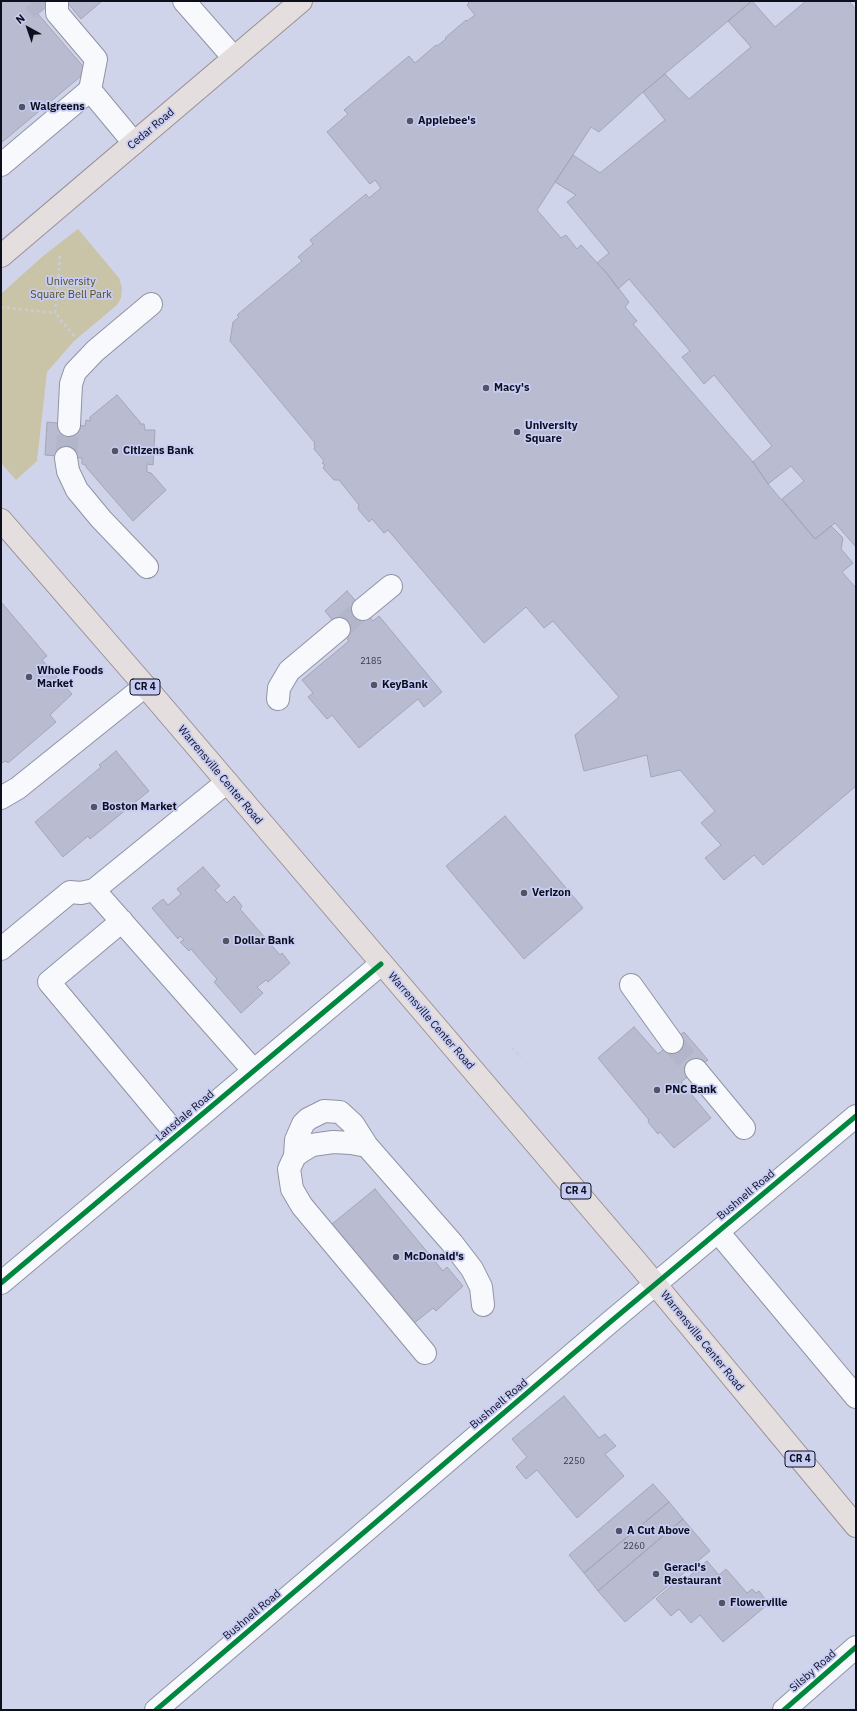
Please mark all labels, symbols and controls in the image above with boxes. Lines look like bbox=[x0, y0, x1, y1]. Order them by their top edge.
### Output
north arrow bbox=[8, 8, 48, 48]
text: N bbox=[13, 11, 28, 27]
place label: Walgreens bbox=[30, 100, 85, 114]
marker: Walgreens bbox=[17, 102, 27, 112]
street label: Cedar Road bbox=[125, 106, 177, 152]
place label: Applebee's bbox=[418, 114, 476, 128]
marker: Applebee's bbox=[405, 116, 415, 126]
park label: University Square Bell Park bbox=[30, 275, 112, 301]
place label: Macy's bbox=[494, 381, 530, 395]
marker: Macy's bbox=[481, 383, 491, 393]
place label: University Square bbox=[525, 419, 578, 445]
marker: University Square bbox=[512, 427, 522, 437]
place label: Citizens Bank bbox=[123, 444, 194, 458]
marker: Citizens Bank bbox=[110, 446, 120, 456]
house number: 2185 bbox=[360, 656, 382, 666]
place label: Whole Foods Market bbox=[37, 664, 103, 690]
marker: Whole Foods Market bbox=[24, 672, 34, 682]
place label: KeyBank bbox=[382, 678, 428, 692]
road number: CR 4 bbox=[130, 679, 160, 695]
marker: KeyBank bbox=[369, 680, 379, 690]
street label: Warrensville Center Road bbox=[175, 723, 265, 827]
place label: Boston Market bbox=[102, 800, 177, 814]
marker: Boston Market bbox=[89, 802, 99, 812]
place label: Verizon bbox=[532, 886, 571, 900]
marker: Verizon bbox=[519, 888, 529, 898]
place label: Dollar Bank bbox=[234, 934, 294, 948]
marker: Dollar Bank bbox=[221, 936, 231, 946]
street label: Warrensville Center Road bbox=[385, 970, 477, 1072]
place label: PNC Bank bbox=[665, 1083, 716, 1097]
marker: PNC Bank bbox=[652, 1085, 662, 1095]
street label: Lansdale Road bbox=[153, 1088, 217, 1144]
street label: Bushnell Road bbox=[715, 1167, 777, 1223]
road number: CR 4 bbox=[561, 1183, 591, 1199]
place label: McDonald's bbox=[404, 1250, 464, 1264]
marker: McDonald's bbox=[391, 1252, 401, 1262]
street label: Warrensville Center Road bbox=[658, 1288, 746, 1394]
street label: Bushnell Road bbox=[468, 1376, 530, 1432]
road number: CR 4 bbox=[785, 1451, 815, 1467]
house number: 2250 bbox=[563, 1456, 585, 1466]
place label: A Cut Above bbox=[627, 1524, 690, 1538]
marker: A Cut Above bbox=[614, 1526, 624, 1536]
house number: 2260 bbox=[623, 1541, 645, 1551]
place label: Geraci's Restaurant bbox=[664, 1561, 721, 1587]
marker: Geraci's Restaurant bbox=[651, 1569, 661, 1579]
street label: Bushnell Road bbox=[221, 1587, 283, 1643]
place label: Flowerville bbox=[730, 1596, 788, 1610]
marker: Flowerville bbox=[717, 1598, 727, 1608]
street label: Silsby Road bbox=[787, 1647, 839, 1695]

